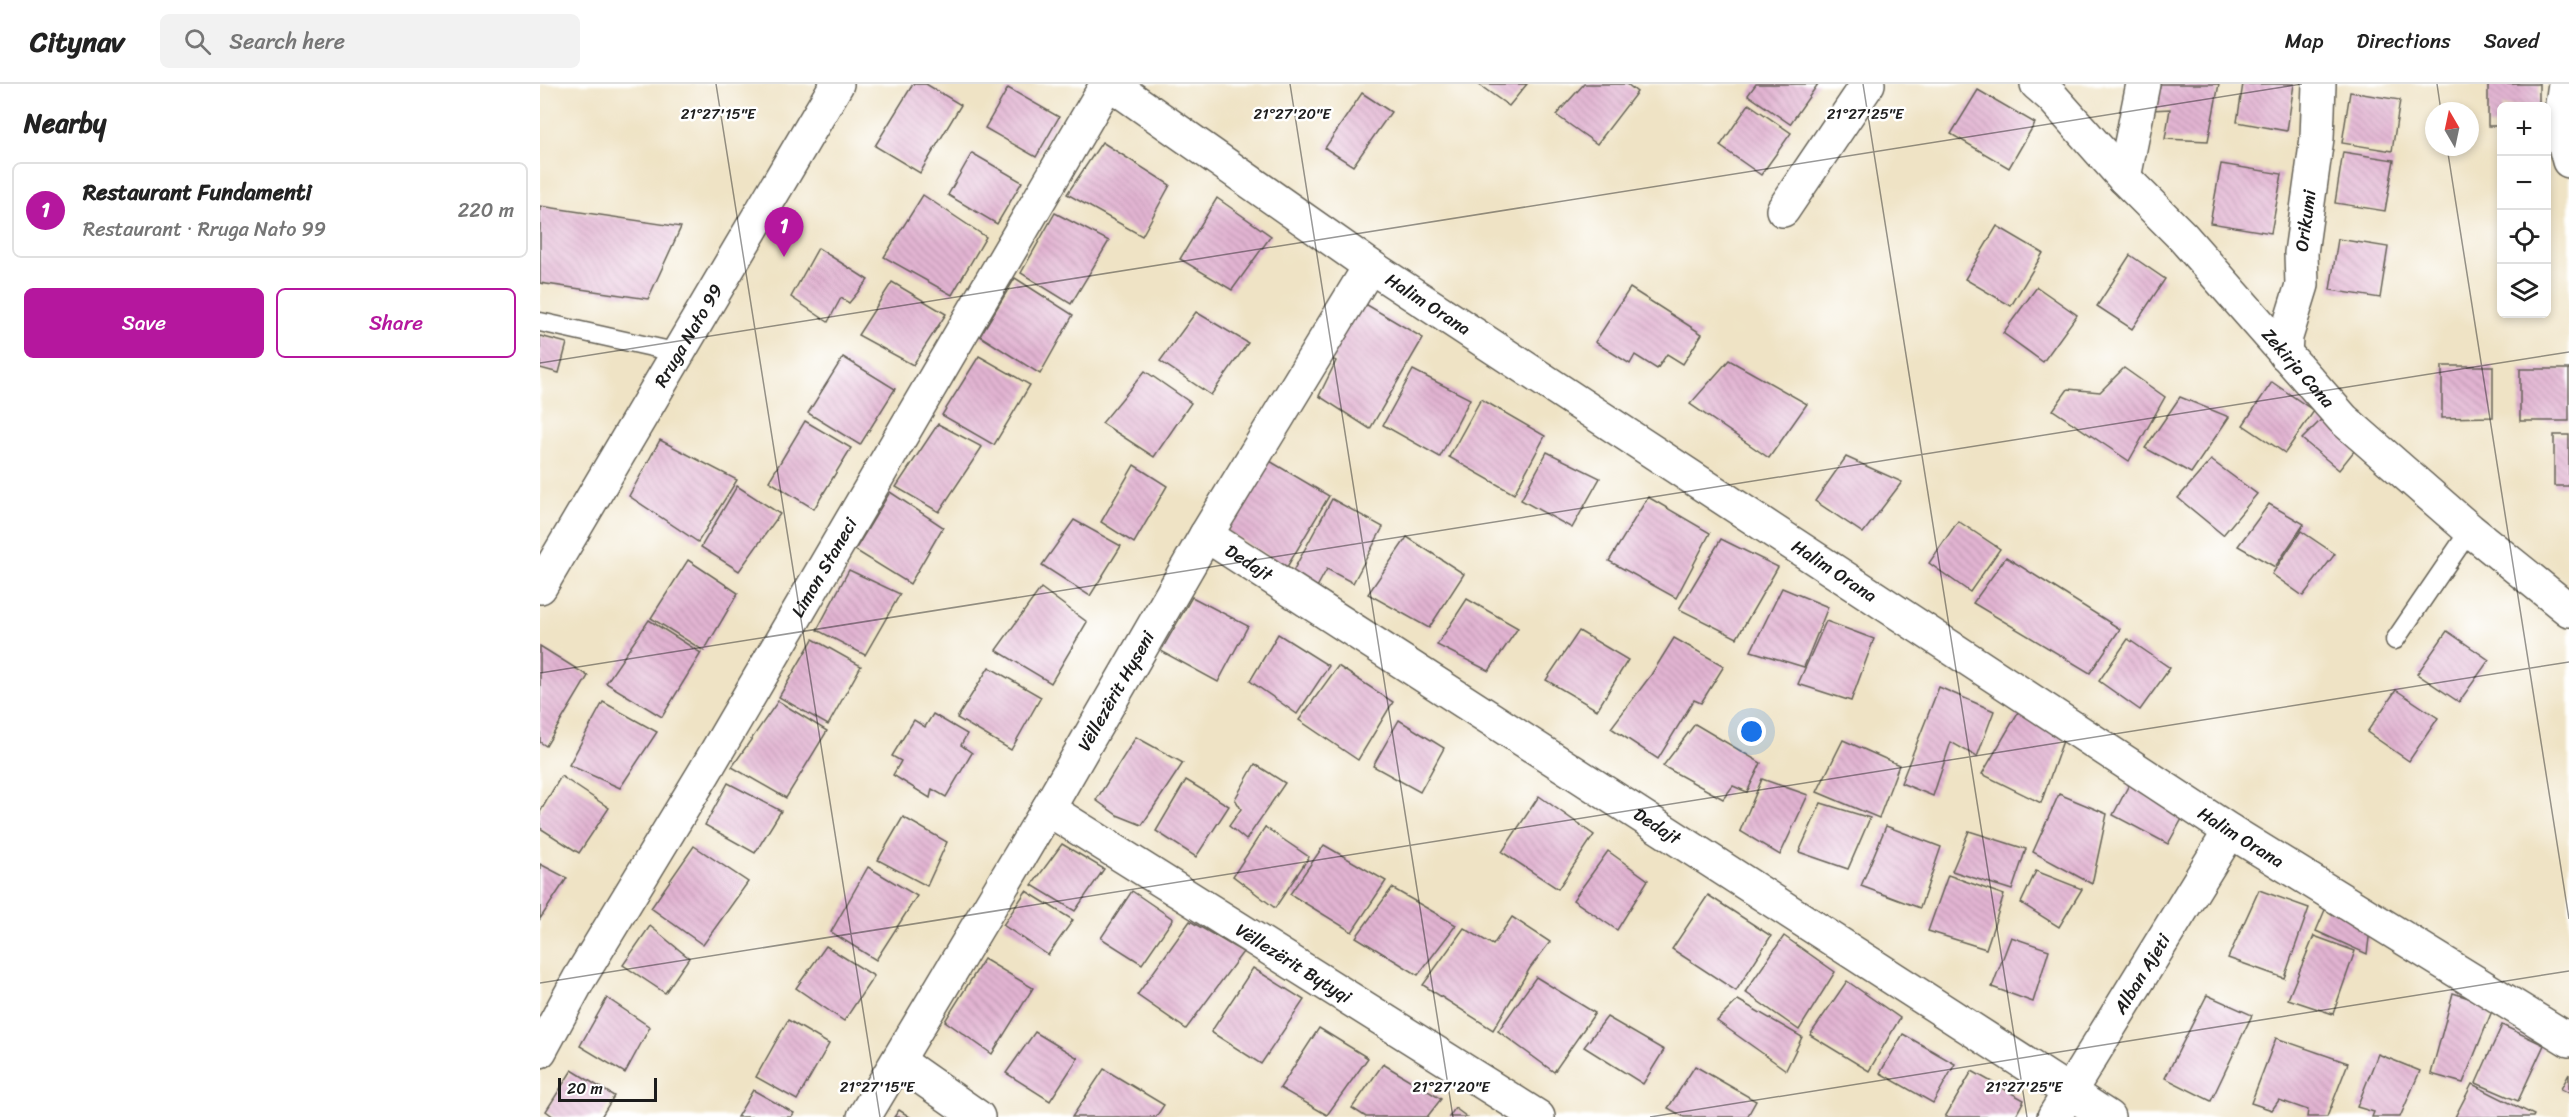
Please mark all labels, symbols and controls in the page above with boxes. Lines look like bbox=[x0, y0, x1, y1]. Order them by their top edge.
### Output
search box bbox=[160, 14, 580, 68]
text: Citynav bbox=[30, 17, 124, 66]
text: Search here bbox=[229, 22, 345, 61]
text: Map bbox=[2285, 22, 2323, 60]
text: Directions bbox=[2356, 22, 2451, 60]
text: Saved bbox=[2484, 22, 2539, 60]
icon: search bbox=[181, 25, 214, 58]
text: Nearby bbox=[24, 100, 106, 146]
text: 21°27'15"E bbox=[681, 101, 757, 127]
text: 21°27'20"E bbox=[1254, 101, 1332, 127]
text: 21°27'25"E bbox=[1827, 101, 1905, 127]
north arrow bbox=[2425, 102, 2479, 156]
map controls bbox=[2497, 102, 2551, 318]
button: + bbox=[2497, 102, 2551, 156]
button: − bbox=[2497, 156, 2551, 210]
text: Restaurant Fundamenti bbox=[83, 173, 312, 212]
street label: Orikumi bbox=[2285, 187, 2326, 254]
text: 1 bbox=[41, 193, 50, 228]
text: 220 m bbox=[458, 193, 514, 228]
pin: 1 bbox=[764, 208, 804, 257]
button: locate bbox=[2497, 210, 2551, 264]
text: Restaurant · Rruga Nato 99 bbox=[83, 212, 326, 247]
street label: Halim Orana bbox=[1379, 264, 1477, 344]
button: layers bbox=[2497, 264, 2551, 318]
street label: Rruga Nato 99 bbox=[645, 278, 732, 394]
button: Save bbox=[24, 288, 264, 358]
button: Share bbox=[276, 288, 516, 358]
street label: Zekirja Cana bbox=[2253, 320, 2343, 416]
street label: Limon Staneci bbox=[782, 510, 867, 624]
street label: Halim Orana bbox=[1785, 531, 1884, 611]
street label: Dedajt bbox=[1218, 535, 1280, 591]
street label: Vëllezërit Hyseni bbox=[1069, 624, 1164, 757]
your location bbox=[1737, 717, 1766, 746]
street label: Halim Orana bbox=[2191, 798, 2290, 877]
street label: Dedajt bbox=[1627, 799, 1688, 854]
street label: Vëllezërit Bytyqi bbox=[1229, 915, 1359, 1013]
street label: Alban Ajeti bbox=[2104, 926, 2180, 1021]
text: 20 m bbox=[567, 1074, 603, 1103]
text: 21°27'15"E bbox=[840, 1074, 916, 1100]
text: 21°27'20"E bbox=[1413, 1074, 1491, 1100]
text: 21°27'25"E bbox=[1986, 1074, 2064, 1100]
scale bar bbox=[558, 1075, 657, 1102]

